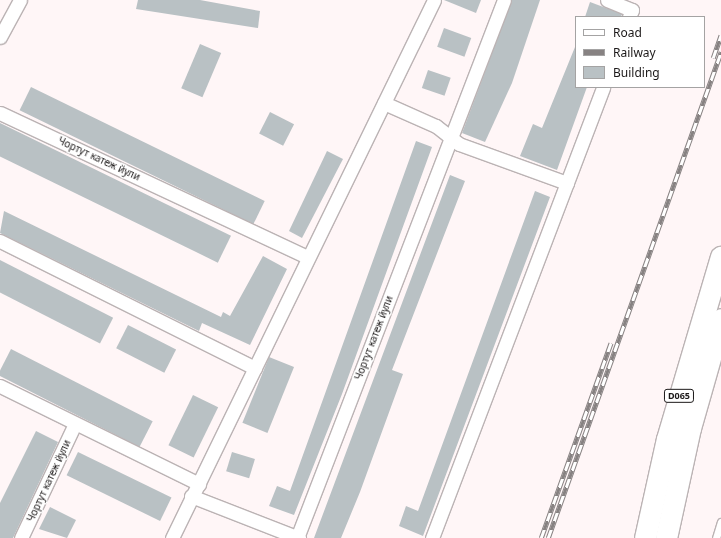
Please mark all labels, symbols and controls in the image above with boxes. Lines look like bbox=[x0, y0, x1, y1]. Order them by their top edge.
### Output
legend bbox=[575, 16, 705, 88]
text: Road bbox=[613, 24, 642, 41]
text: Railway bbox=[613, 44, 656, 61]
text: Building bbox=[613, 64, 660, 81]
street label: Чортут катеж йули bbox=[56, 135, 142, 183]
street label: Чортут катеж йули bbox=[352, 294, 396, 382]
road number: D065 bbox=[663, 389, 695, 403]
street label: Чортут катеж йули bbox=[25, 438, 73, 524]

